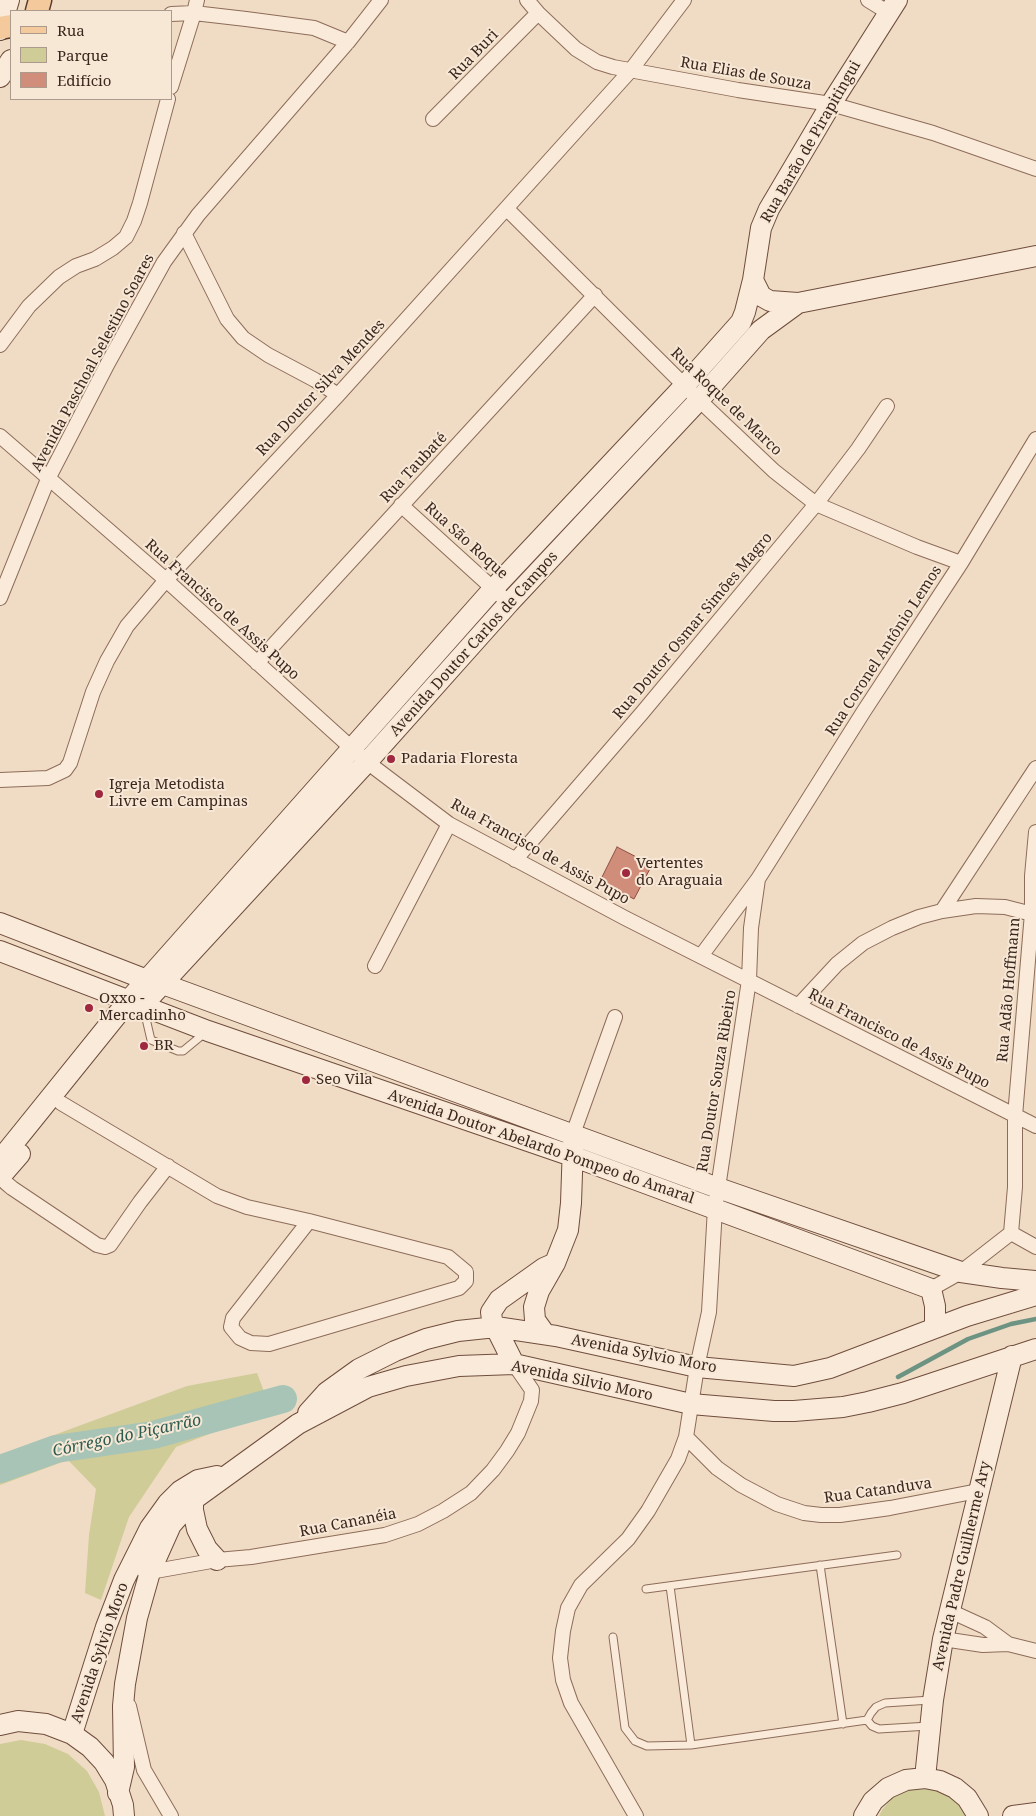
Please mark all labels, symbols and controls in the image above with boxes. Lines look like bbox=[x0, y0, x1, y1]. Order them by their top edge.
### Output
legend bbox=[10, 10, 172, 100]
text: Rua bbox=[57, 20, 85, 40]
street label: Rua Buri bbox=[446, 26, 502, 84]
text: Parque bbox=[57, 45, 108, 65]
street label: Rua Elias de Souza bbox=[679, 54, 813, 94]
street label: Rua Barão de Pirapitingui bbox=[757, 58, 865, 226]
text: Edifício bbox=[57, 70, 112, 90]
street label: Avenida Paschoal Selestino Soares bbox=[28, 251, 158, 475]
street label: Rua Doutor Silva Mendes bbox=[253, 316, 389, 460]
street label: Rua Roque de Marco bbox=[667, 344, 785, 460]
street label: Rua Taubaté bbox=[377, 429, 451, 507]
street label: Rua São Roque bbox=[421, 499, 511, 583]
street label: Rua Doutor Osmar Simões Magro bbox=[610, 529, 776, 723]
street label: Rua Francisco de Assis Pupo bbox=[141, 536, 303, 684]
street label: Avenida Doutor Carlos de Campos bbox=[386, 548, 562, 740]
street label: Rua Coronel Antônio Lemos bbox=[822, 562, 946, 740]
place label: Padaria Floresta bbox=[401, 750, 518, 768]
marker: Padaria Floresta bbox=[385, 753, 397, 765]
place label: Igreja Metodista Livre em Campinas bbox=[109, 776, 248, 811]
marker: Igreja Metodista Livre em Campinas bbox=[93, 788, 105, 800]
street label: Rua Francisco de Assis Pupo bbox=[448, 795, 632, 909]
place label: Vertentes do Araguaia bbox=[636, 855, 723, 890]
marker: Vertentes do Araguaia bbox=[620, 867, 632, 879]
street label: Rua Adão Hoffmann bbox=[994, 917, 1024, 1063]
street label: Rua Francisco de Assis Pupo bbox=[805, 985, 993, 1093]
street label: Rua Doutor Souza Ribeiro bbox=[694, 989, 740, 1173]
place label: Oxxo - Mercadinho bbox=[99, 990, 186, 1025]
marker: Oxxo - Mercadinho bbox=[83, 1002, 95, 1014]
place label: BR bbox=[154, 1037, 174, 1055]
marker: BR bbox=[138, 1040, 150, 1052]
place label: Seo Vila bbox=[316, 1071, 373, 1089]
marker: Seo Vila bbox=[300, 1074, 312, 1086]
street label: Avenida Doutor Abelardo Pompeo do Amaral bbox=[386, 1086, 696, 1208]
street label: Avenida Sylvio Moro bbox=[570, 1331, 718, 1377]
street label: Avenida Silvio Moro bbox=[509, 1357, 655, 1405]
water label: Córrego do Piçarrão bbox=[51, 1411, 203, 1461]
street label: Avenida Padre Guilherme Ary bbox=[929, 1459, 995, 1673]
street label: Rua Catanduva bbox=[823, 1475, 933, 1507]
street label: Rua Cananéia bbox=[298, 1505, 398, 1541]
street label: Avenida Sylvio Moro bbox=[67, 1580, 133, 1726]

